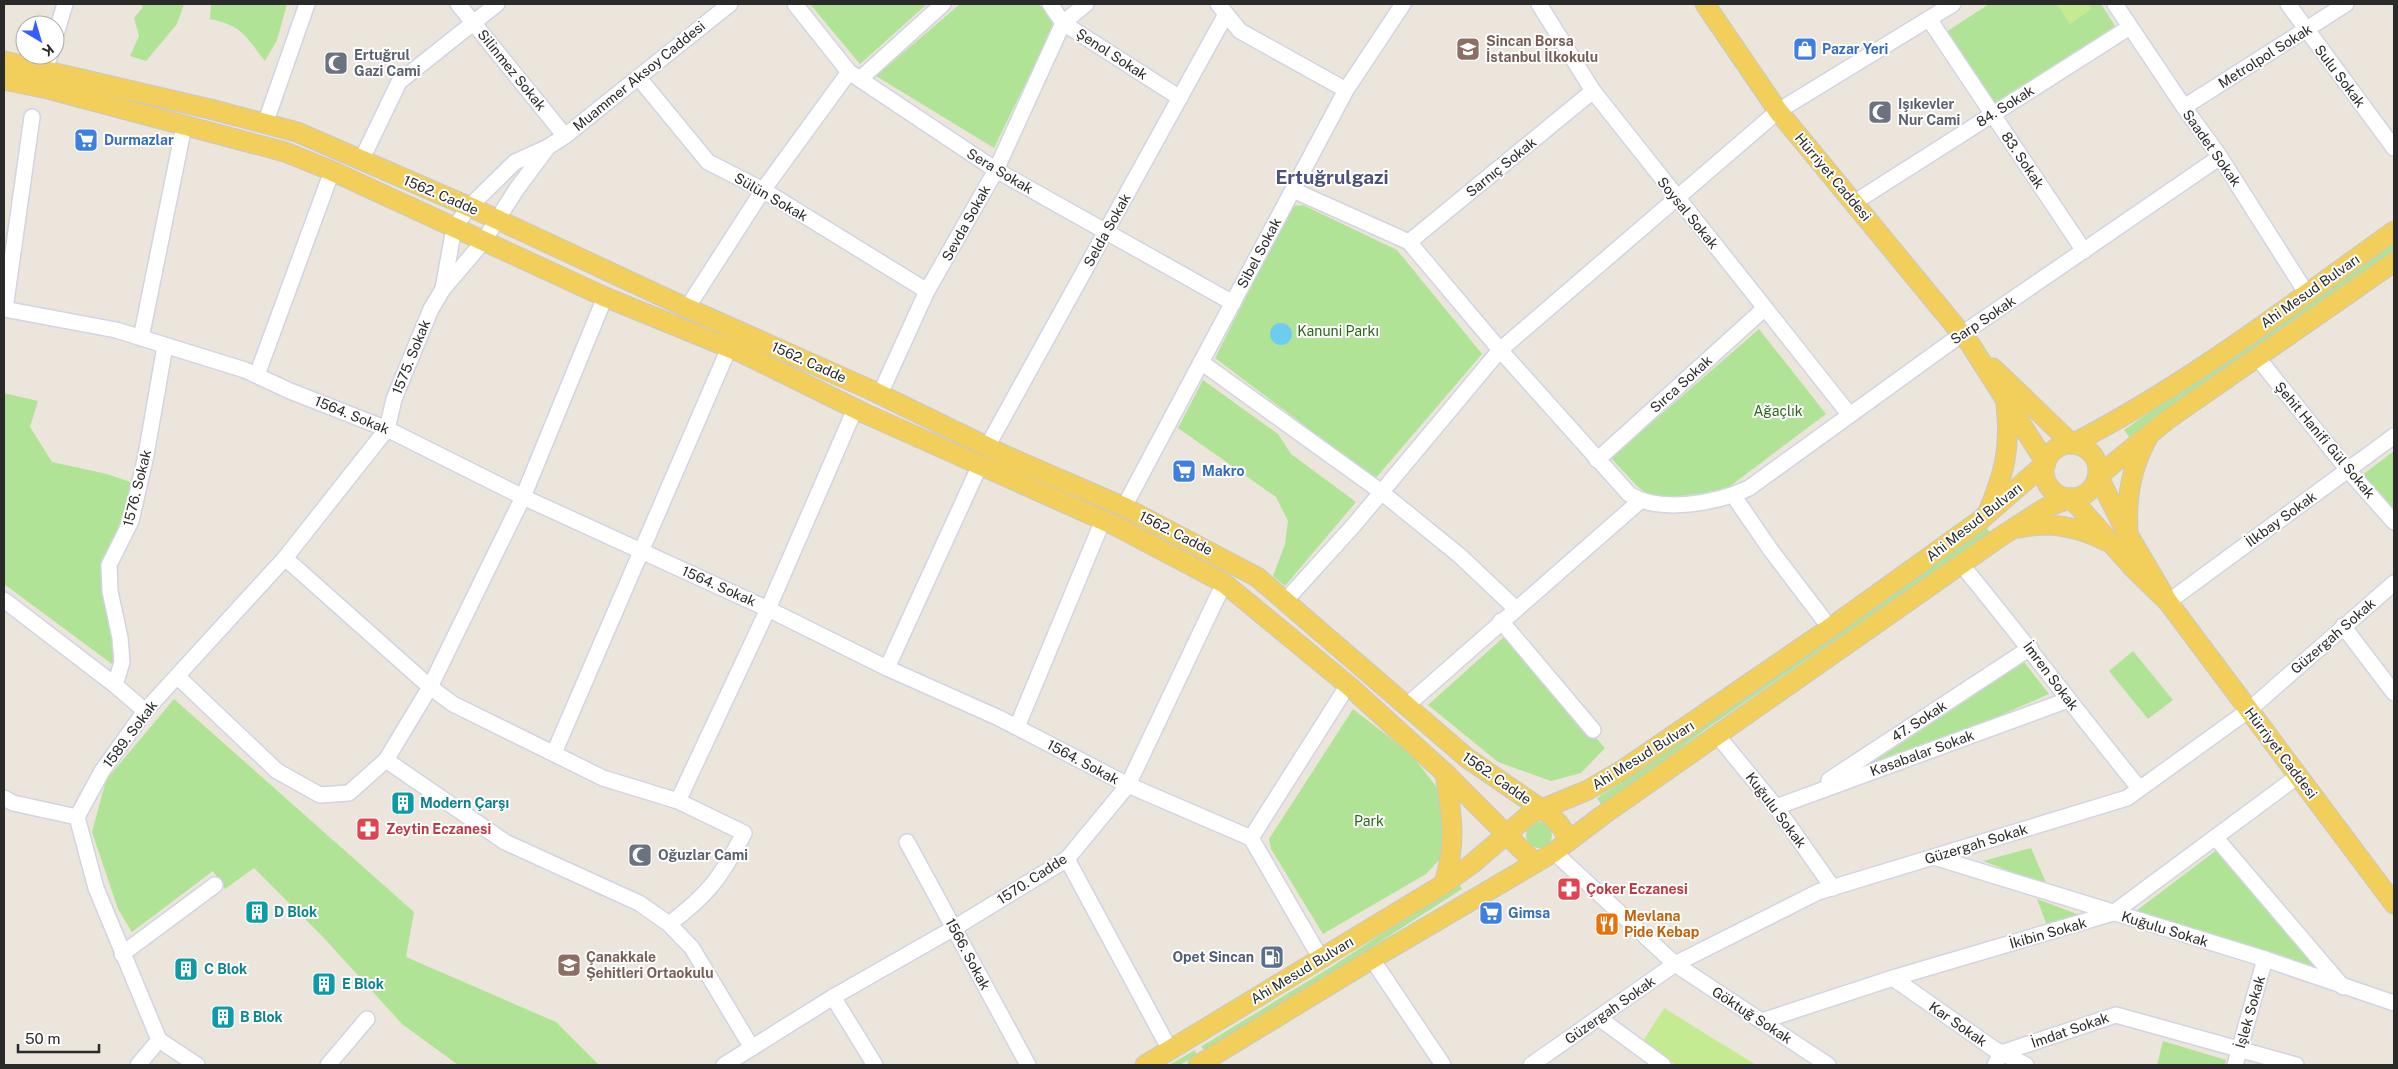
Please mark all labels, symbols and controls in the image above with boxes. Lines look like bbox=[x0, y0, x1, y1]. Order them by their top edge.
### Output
north arrow bbox=[15, 15, 65, 65]
street label: Muammer Aksoy Caddesi bbox=[570, 18, 708, 134]
street label: Metrolpol Sokak bbox=[2215, 21, 2315, 91]
street label: Şenol Sokak bbox=[1073, 25, 1151, 83]
street label: Silinmez Sokak bbox=[475, 26, 550, 114]
place label: Sincan Borsa İstanbul İlkokulu bbox=[1486, 33, 1598, 65]
school or university icon: Sincan Borsa İstanbul İlkokulu bbox=[1455, 36, 1481, 62]
shop icon: Pazar Yeri bbox=[1792, 36, 1818, 62]
text: K bbox=[39, 41, 57, 60]
place label: Pazar Yeri bbox=[1822, 41, 1888, 57]
street label: Sulu Sokak bbox=[2311, 42, 2369, 110]
place label: Ertuğrul Gazi Cami bbox=[354, 47, 420, 79]
mosque icon: Ertuğrul Gazi Cami bbox=[323, 50, 349, 76]
street label: 84. Sokak bbox=[1973, 82, 2037, 130]
place label: Işıkevler Nur Cami bbox=[1898, 96, 1960, 128]
mosque icon: Işıkevler Nur Cami bbox=[1867, 99, 1893, 125]
street label: Saadet Sokak bbox=[2180, 106, 2244, 190]
supermarket icon: Durmazlar bbox=[73, 127, 99, 153]
street label: 83. Sokak bbox=[1998, 129, 2048, 191]
street label: Hürriyet Caddesi bbox=[1792, 130, 1874, 224]
place label: Durmazlar bbox=[104, 132, 174, 148]
street label: Sarnıç Sokak bbox=[1463, 134, 1539, 200]
street label: Sera Sokak bbox=[964, 145, 1036, 197]
district label: Ertuğrulgazi bbox=[1275, 166, 1389, 188]
street label: Sülün Sokak bbox=[732, 170, 811, 224]
street label: 1562. Cadde bbox=[401, 172, 481, 218]
street label: Soysal Sokak bbox=[1654, 174, 1722, 252]
street label: Sevda Sokak bbox=[939, 182, 993, 264]
street label: Selda Sokak bbox=[1080, 190, 1134, 269]
street label: Sibel Sokak bbox=[1234, 215, 1284, 291]
street label: Ahi Mesud Bulvarı bbox=[2257, 251, 2363, 331]
street label: Sarp Sokak bbox=[1948, 292, 2019, 348]
street label: 1575. Sokak bbox=[389, 317, 433, 397]
park label: Kanuni Parkı bbox=[1297, 323, 1379, 339]
street label: 1562. Cadde bbox=[769, 338, 849, 386]
street label: Sırca Sokak bbox=[1647, 352, 1715, 416]
street label: Şehit Hanifi Gül Sokak bbox=[2272, 379, 2378, 501]
street label: 1564. Sokak bbox=[312, 393, 392, 437]
park label: Ağaçlık bbox=[1753, 403, 1803, 419]
street label: 1576. Sokak bbox=[120, 448, 154, 528]
supermarket icon: Makro bbox=[1171, 458, 1197, 484]
place label: Makro bbox=[1202, 463, 1245, 479]
street label: Ahi Mesud Bulvarı bbox=[1923, 480, 2025, 564]
street label: İlkbay Sokak bbox=[2241, 486, 2319, 550]
street label: 1562. Cadde bbox=[1137, 508, 1215, 558]
street label: 1564. Sokak bbox=[680, 563, 759, 609]
street label: Güzergah Sokak bbox=[2288, 595, 2379, 677]
street label: İmren Sokak bbox=[2020, 637, 2084, 713]
street label: 1589. Sokak bbox=[100, 697, 160, 771]
street label: 47. Sokak bbox=[1888, 697, 1950, 745]
street label: Hürriyet Caddesi bbox=[2242, 704, 2320, 802]
street label: Ahi Mesud Bulvarı bbox=[1589, 717, 1697, 793]
street label: Kasabalar Sokak bbox=[1868, 727, 1976, 779]
street label: 1564. Sokak bbox=[1044, 736, 1122, 788]
street label: 1562. Cadde bbox=[1460, 748, 1534, 808]
street label: Kuğulu Sokak bbox=[1743, 769, 1810, 851]
building icon: Modern Çarşı bbox=[390, 790, 416, 816]
place label: Modern Çarşı bbox=[420, 795, 509, 811]
park label: Park bbox=[1354, 813, 1384, 829]
pharmacy icon: Zeytin Eczanesi bbox=[355, 816, 381, 842]
place label: Zeytin Eczanesi bbox=[386, 821, 491, 837]
street label: Güzergah Sokak bbox=[1923, 821, 2029, 867]
mosque icon: Oğuzlar Cami bbox=[627, 842, 653, 868]
place label: Oğuzlar Cami bbox=[658, 847, 748, 863]
street label: 1570. Cadde bbox=[994, 851, 1070, 907]
pharmacy icon: Çoker Eczanesi bbox=[1556, 876, 1582, 902]
place label: Çoker Eczanesi bbox=[1586, 881, 1688, 897]
building icon: D Blok bbox=[244, 899, 270, 925]
supermarket icon: Gimsa bbox=[1478, 900, 1504, 926]
place label: D Blok bbox=[274, 904, 317, 920]
place label: Gimsa bbox=[1508, 905, 1550, 921]
place label: Mevlana Pide Kebap bbox=[1624, 908, 1699, 940]
street label: Kuğulu Sokak bbox=[2120, 908, 2211, 950]
restaurant icon: Mevlana Pide Kebap bbox=[1594, 911, 1620, 937]
street label: İkibin Sokak bbox=[2007, 912, 2088, 952]
street label: 1566. Sokak bbox=[942, 915, 994, 993]
street label: Ahi Mesud Bulvarı bbox=[1248, 933, 1356, 1007]
fuel station icon: Opet Sincan bbox=[1259, 944, 1285, 970]
place label: Çanakkale Şehitleri Ortaokulu bbox=[586, 949, 714, 981]
place label: Opet Sincan bbox=[1173, 949, 1254, 965]
school or university icon: Çanakkale Şehitleri Ortaokulu bbox=[556, 952, 582, 978]
building icon: C Blok bbox=[173, 956, 199, 982]
place label: C Blok bbox=[204, 961, 247, 977]
building icon: E Blok bbox=[311, 971, 337, 997]
street label: Güzergah Sokak bbox=[1562, 973, 1658, 1047]
street label: İşlek Sokak bbox=[2230, 973, 2268, 1050]
place label: E Blok bbox=[342, 976, 384, 992]
street label: Göktuğ Sokak bbox=[1709, 983, 1795, 1047]
street label: Kar Sokak bbox=[1926, 998, 1990, 1050]
building icon: B Blok bbox=[210, 1004, 236, 1030]
street label: İmdat Sokak bbox=[2028, 1007, 2111, 1051]
place label: B Blok bbox=[240, 1009, 283, 1025]
scale bar bbox=[18, 1022, 99, 1054]
text: 50 m bbox=[25, 1030, 60, 1047]

